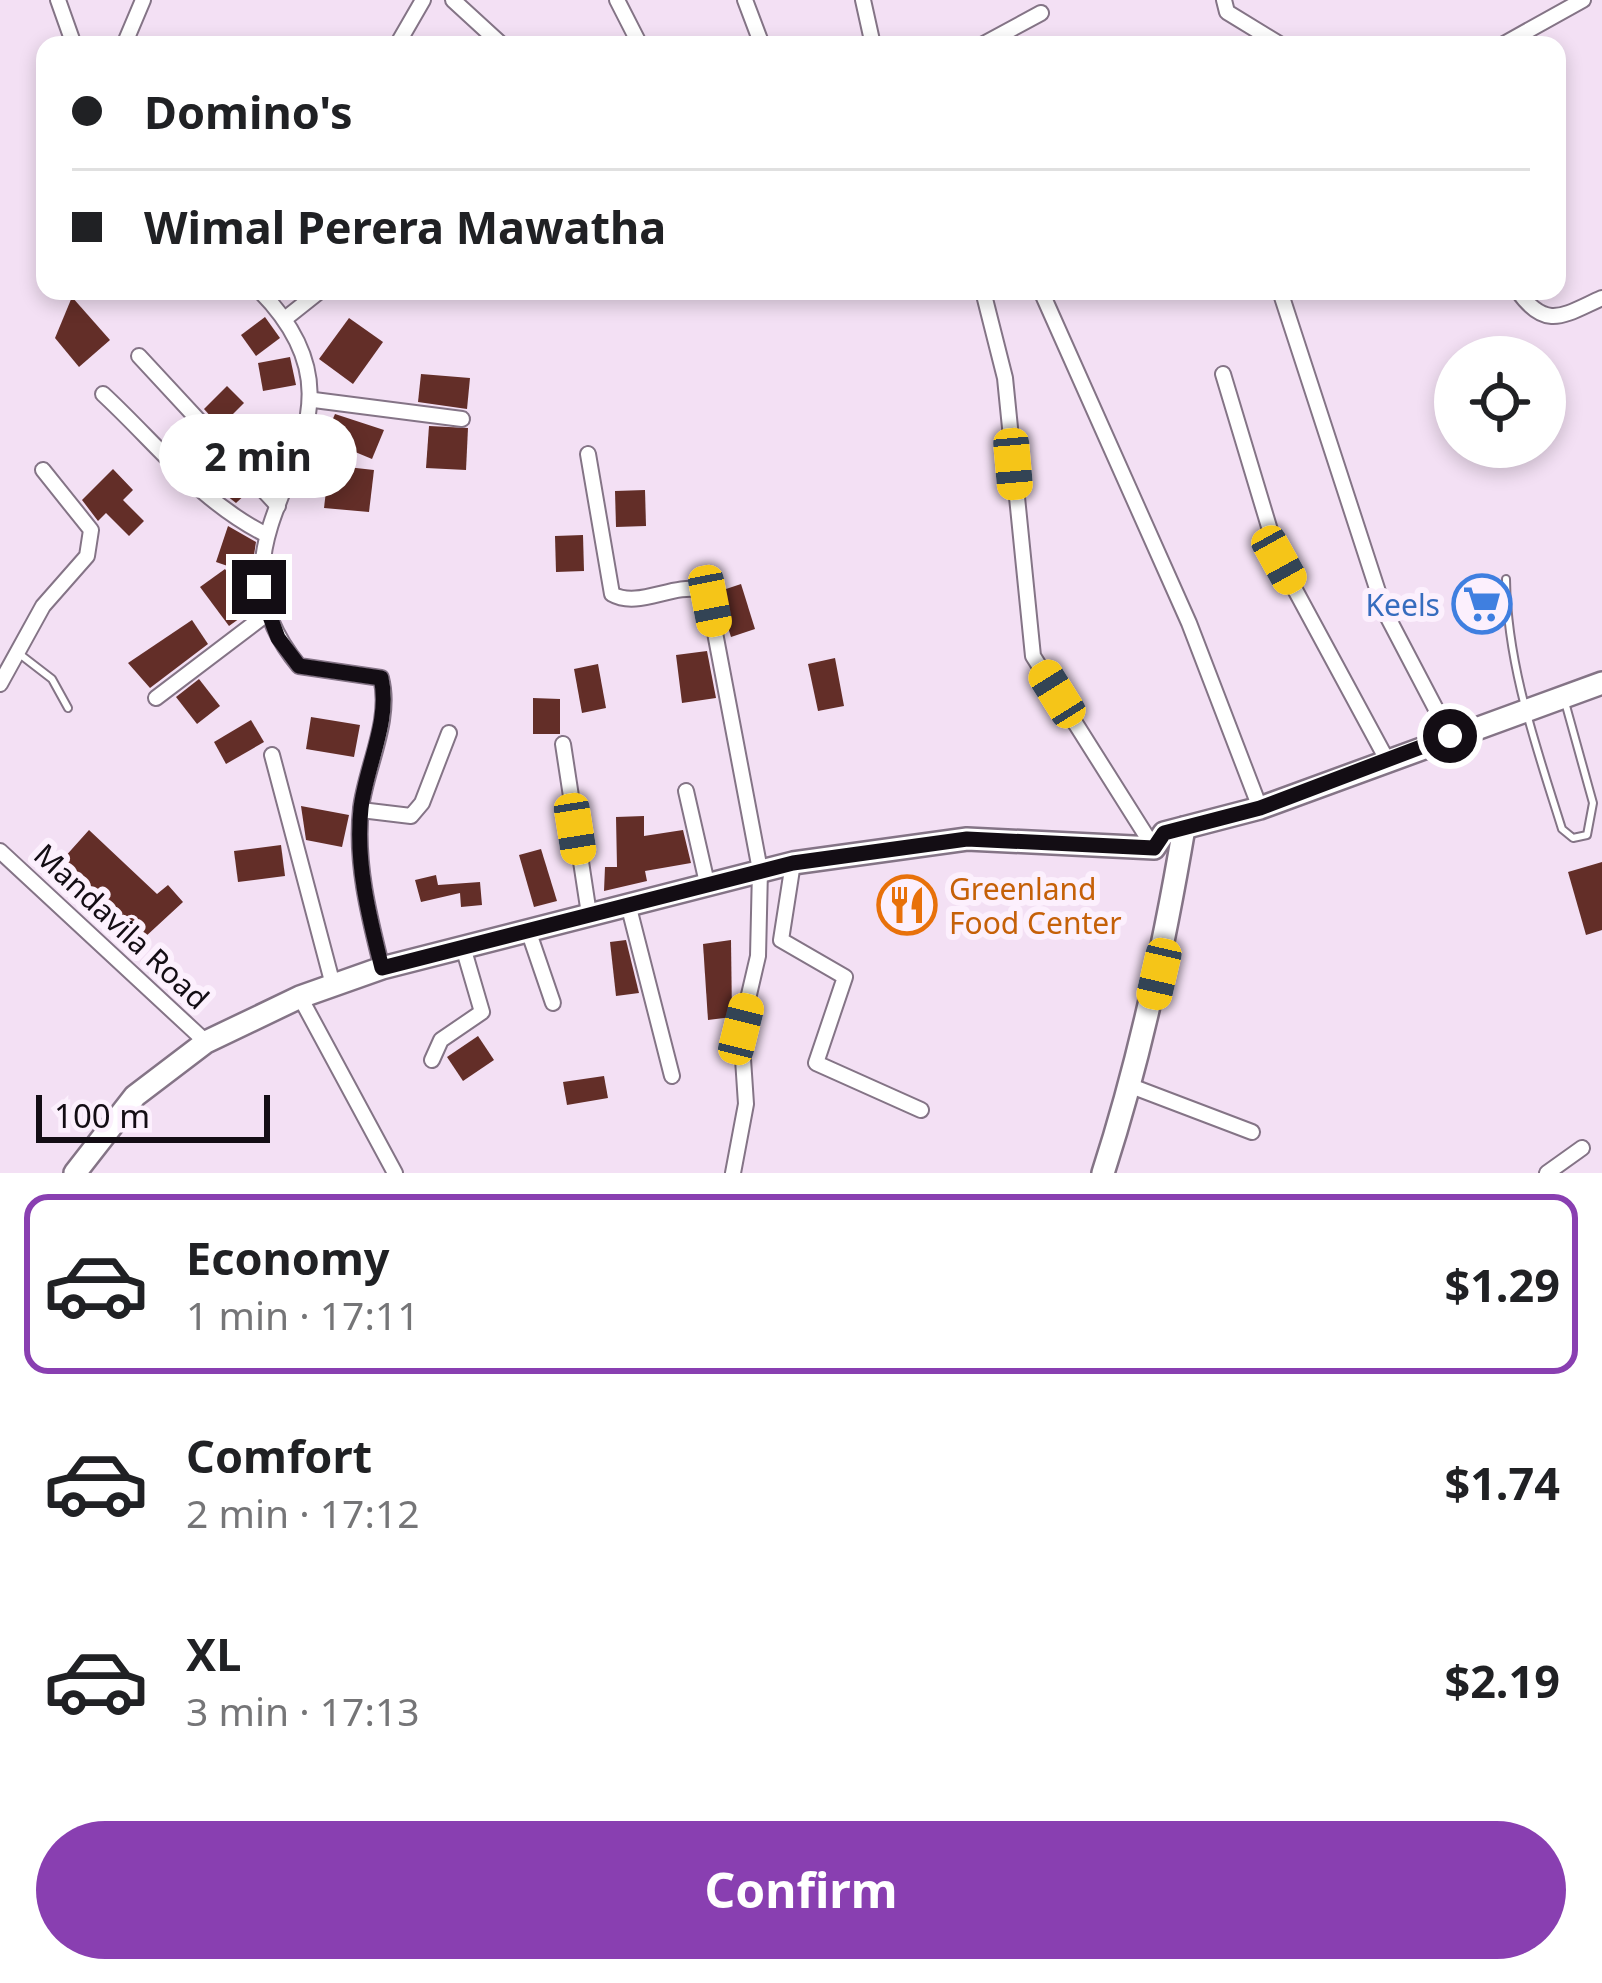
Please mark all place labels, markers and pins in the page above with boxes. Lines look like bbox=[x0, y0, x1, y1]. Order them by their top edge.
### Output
supermarket icon: Keels bbox=[1451, 573, 1513, 635]
place label: Keels bbox=[1365, 584, 1440, 625]
place label: Greenland Food Center bbox=[949, 868, 1122, 943]
restaurant icon: Greenland Food Center bbox=[876, 874, 938, 936]

